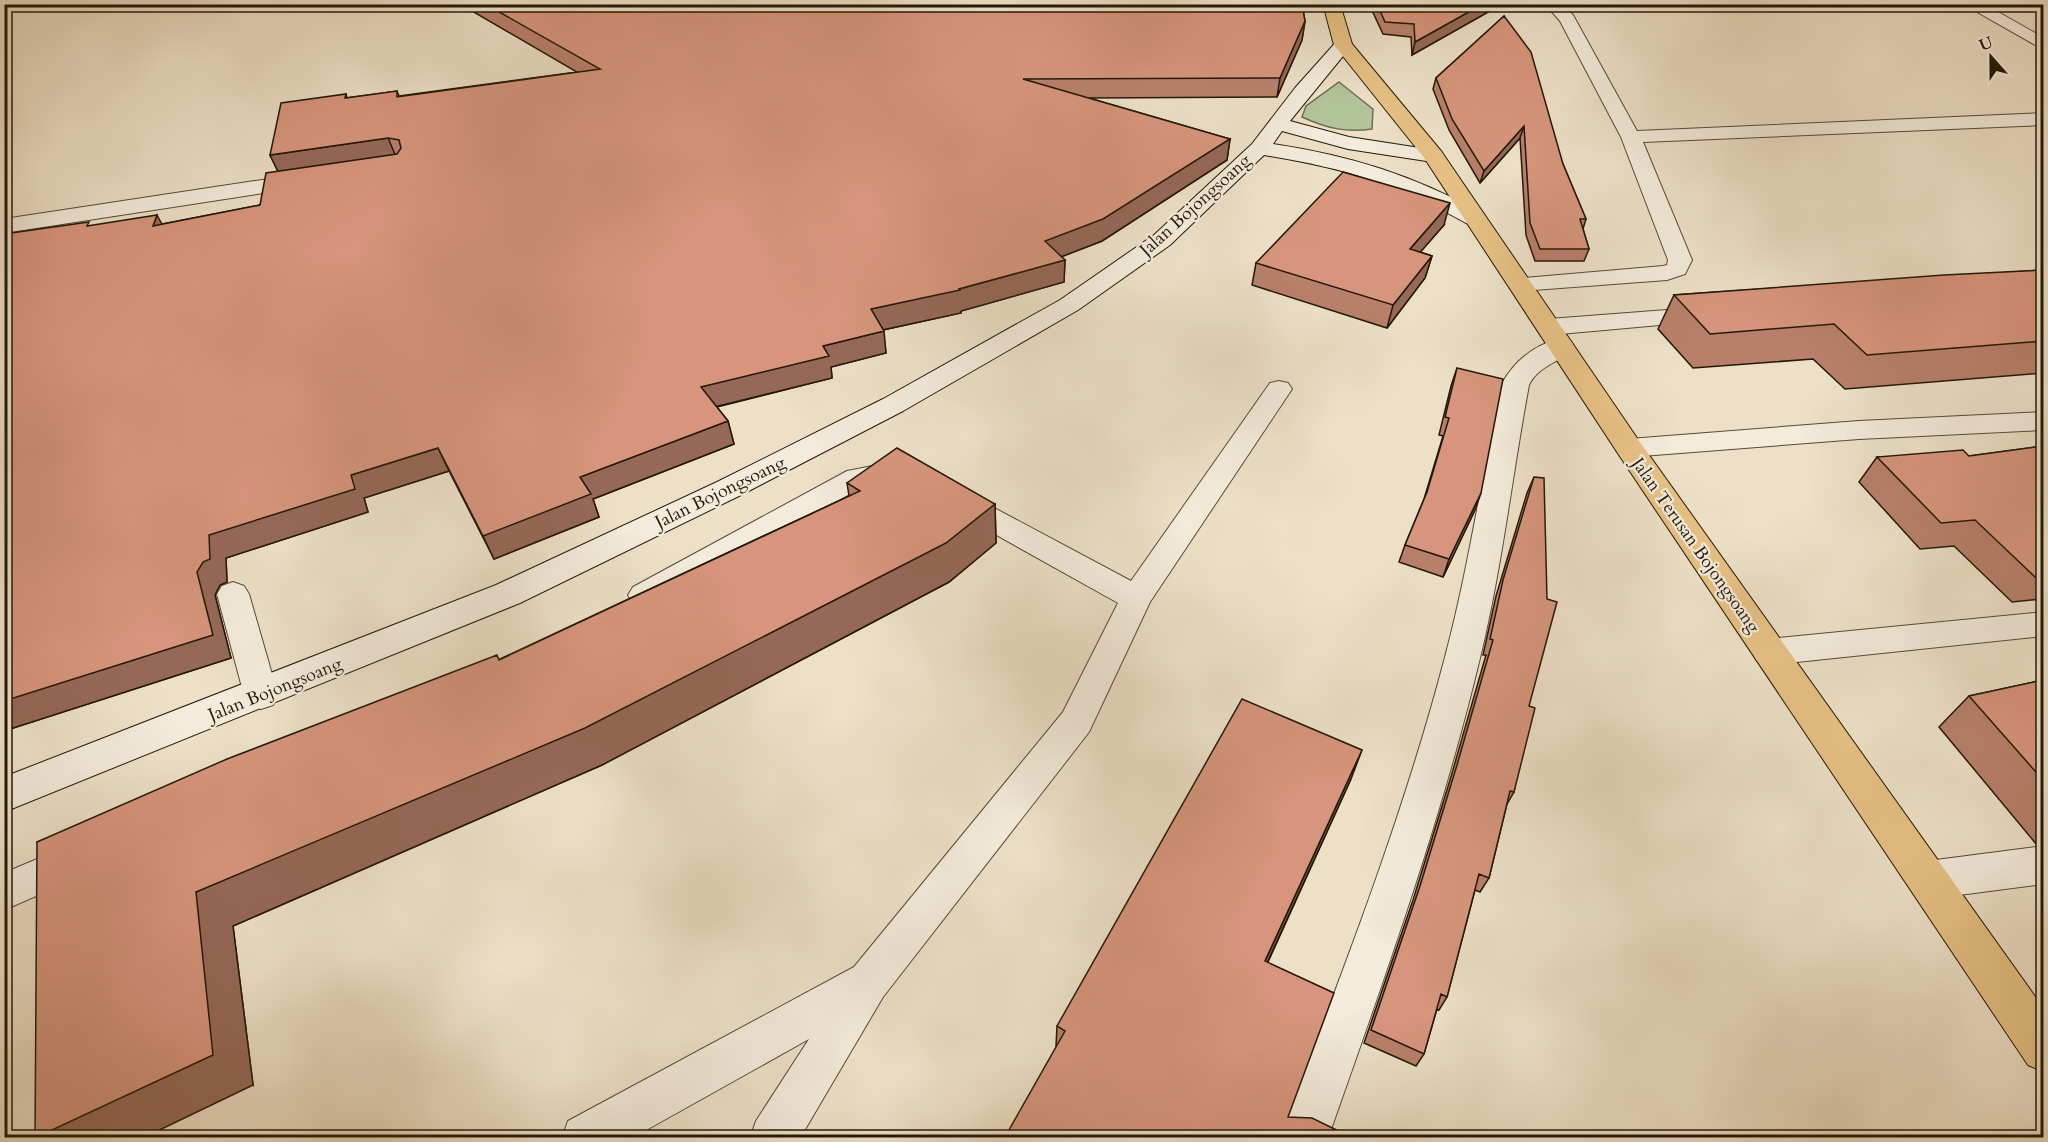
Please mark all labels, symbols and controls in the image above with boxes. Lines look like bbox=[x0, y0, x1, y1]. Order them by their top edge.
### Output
north arrow bbox=[1961, 27, 2021, 87]
text: U bbox=[1976, 31, 1996, 57]
street label: Jalan Bojongsoang bbox=[1132, 148, 1257, 264]
street label: Jalan Bojongsoang bbox=[648, 450, 790, 536]
street label: Jalan Terusan Bojongsoang bbox=[1624, 450, 1766, 639]
street label: Jalan Bojongsoang bbox=[202, 651, 347, 729]

